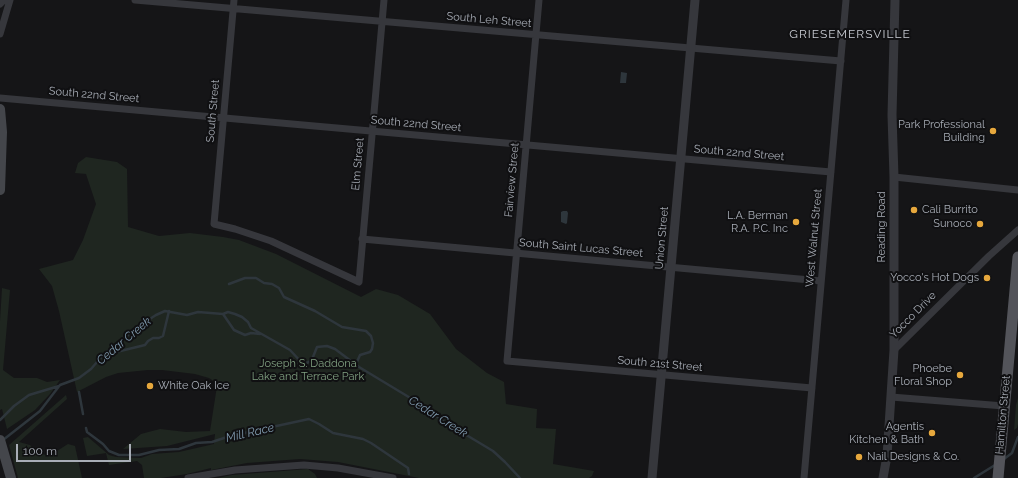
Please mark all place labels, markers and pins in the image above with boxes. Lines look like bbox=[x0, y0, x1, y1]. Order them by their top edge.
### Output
place label: Park Professional Building bbox=[898, 118, 985, 144]
marker: Park Professional Building bbox=[988, 126, 998, 136]
place label: Cali Burrito bbox=[922, 203, 978, 217]
marker: Cali Burrito bbox=[909, 205, 919, 215]
place label: L.A. Berman R.A. P.C. Inc bbox=[727, 209, 788, 235]
marker: L.A. Berman R.A. P.C. Inc bbox=[791, 217, 801, 227]
place label: Sunoco bbox=[933, 217, 972, 231]
marker: Sunoco bbox=[975, 219, 985, 229]
place label: Yocco's Hot Dogs bbox=[890, 271, 979, 285]
marker: Yocco's Hot Dogs bbox=[982, 273, 992, 283]
place label: Phoebe Floral Shop bbox=[894, 362, 952, 388]
marker: Phoebe Floral Shop bbox=[955, 370, 965, 380]
place label: White Oak Ice bbox=[158, 379, 229, 393]
marker: White Oak Ice bbox=[145, 381, 155, 391]
place label: Agentis Kitchen & Bath bbox=[849, 420, 924, 446]
marker: Agentis Kitchen & Bath bbox=[927, 428, 937, 438]
place label: Nail Designs & Co. bbox=[867, 450, 959, 464]
marker: Nail Designs & Co. bbox=[854, 452, 864, 462]

